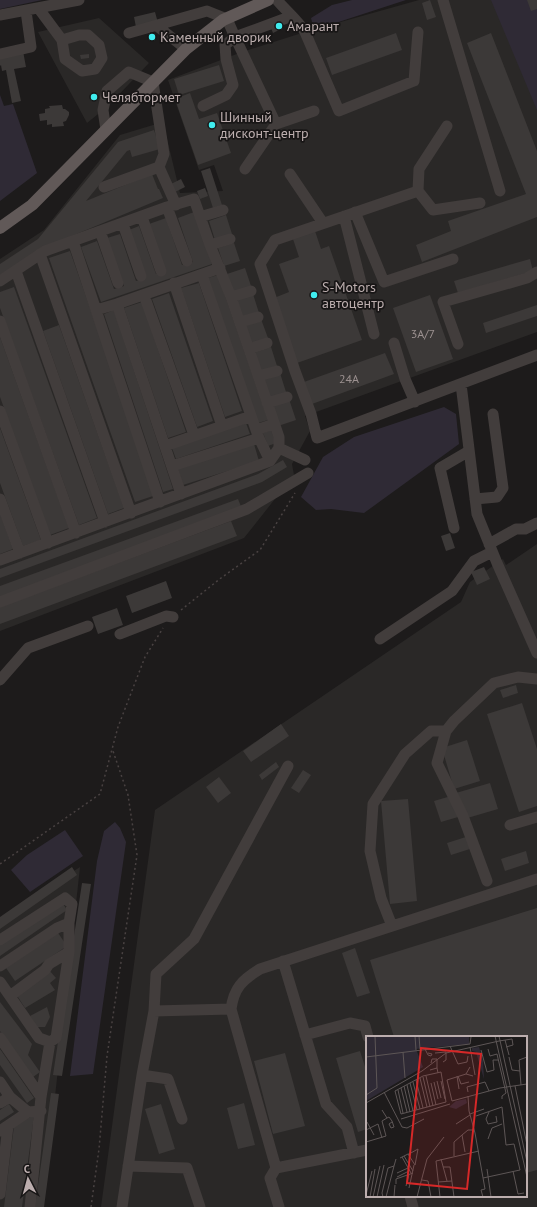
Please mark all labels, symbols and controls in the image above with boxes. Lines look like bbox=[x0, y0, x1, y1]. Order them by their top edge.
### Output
place label: Амарант bbox=[287, 17, 339, 35]
marker: Амарант bbox=[274, 21, 284, 31]
place label: Каменный дворик bbox=[160, 28, 272, 46]
marker: Каменный дворик bbox=[147, 32, 157, 42]
place label: Челябтормет bbox=[102, 88, 181, 106]
marker: Челябтормет bbox=[89, 92, 99, 102]
place label: Шинный дисконт-центр bbox=[220, 108, 308, 142]
marker: Шинный дисконт-центр bbox=[207, 120, 217, 130]
place label: S-Motors автоцентр bbox=[322, 278, 384, 312]
marker: S-Motors автоцентр bbox=[309, 290, 319, 300]
house number: 3А/7 bbox=[411, 326, 435, 341]
house number: 24А bbox=[339, 371, 359, 386]
inset map bbox=[366, 1036, 527, 1197]
north arrow bbox=[8, 1159, 48, 1199]
text: С bbox=[23, 1162, 31, 1176]

